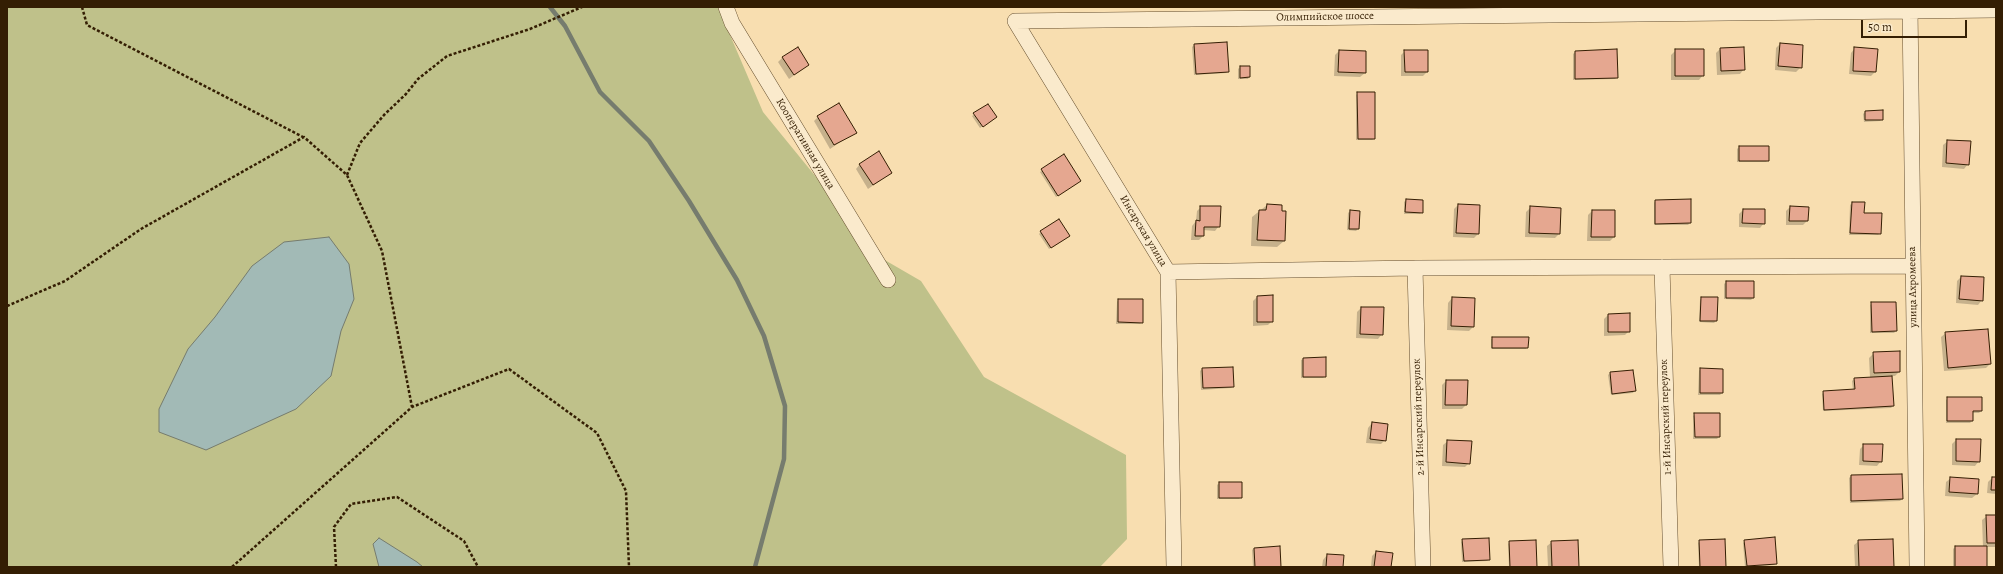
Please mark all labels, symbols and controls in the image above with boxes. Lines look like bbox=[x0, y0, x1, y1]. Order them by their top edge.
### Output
street label: Олимпийское шоссе bbox=[1276, 10, 1374, 24]
scale bar bbox=[1863, 12, 1969, 38]
text: 50 m bbox=[1868, 19, 1892, 35]
street label: Кооперативная улица bbox=[773, 96, 837, 192]
street label: Инсарская улица bbox=[1116, 193, 1170, 269]
street label: улица Ахромеева bbox=[1906, 246, 1920, 328]
street label: 2-й Инсарский переулок bbox=[1410, 358, 1428, 476]
street label: 1-й Инсарский переулок bbox=[1657, 359, 1675, 475]

